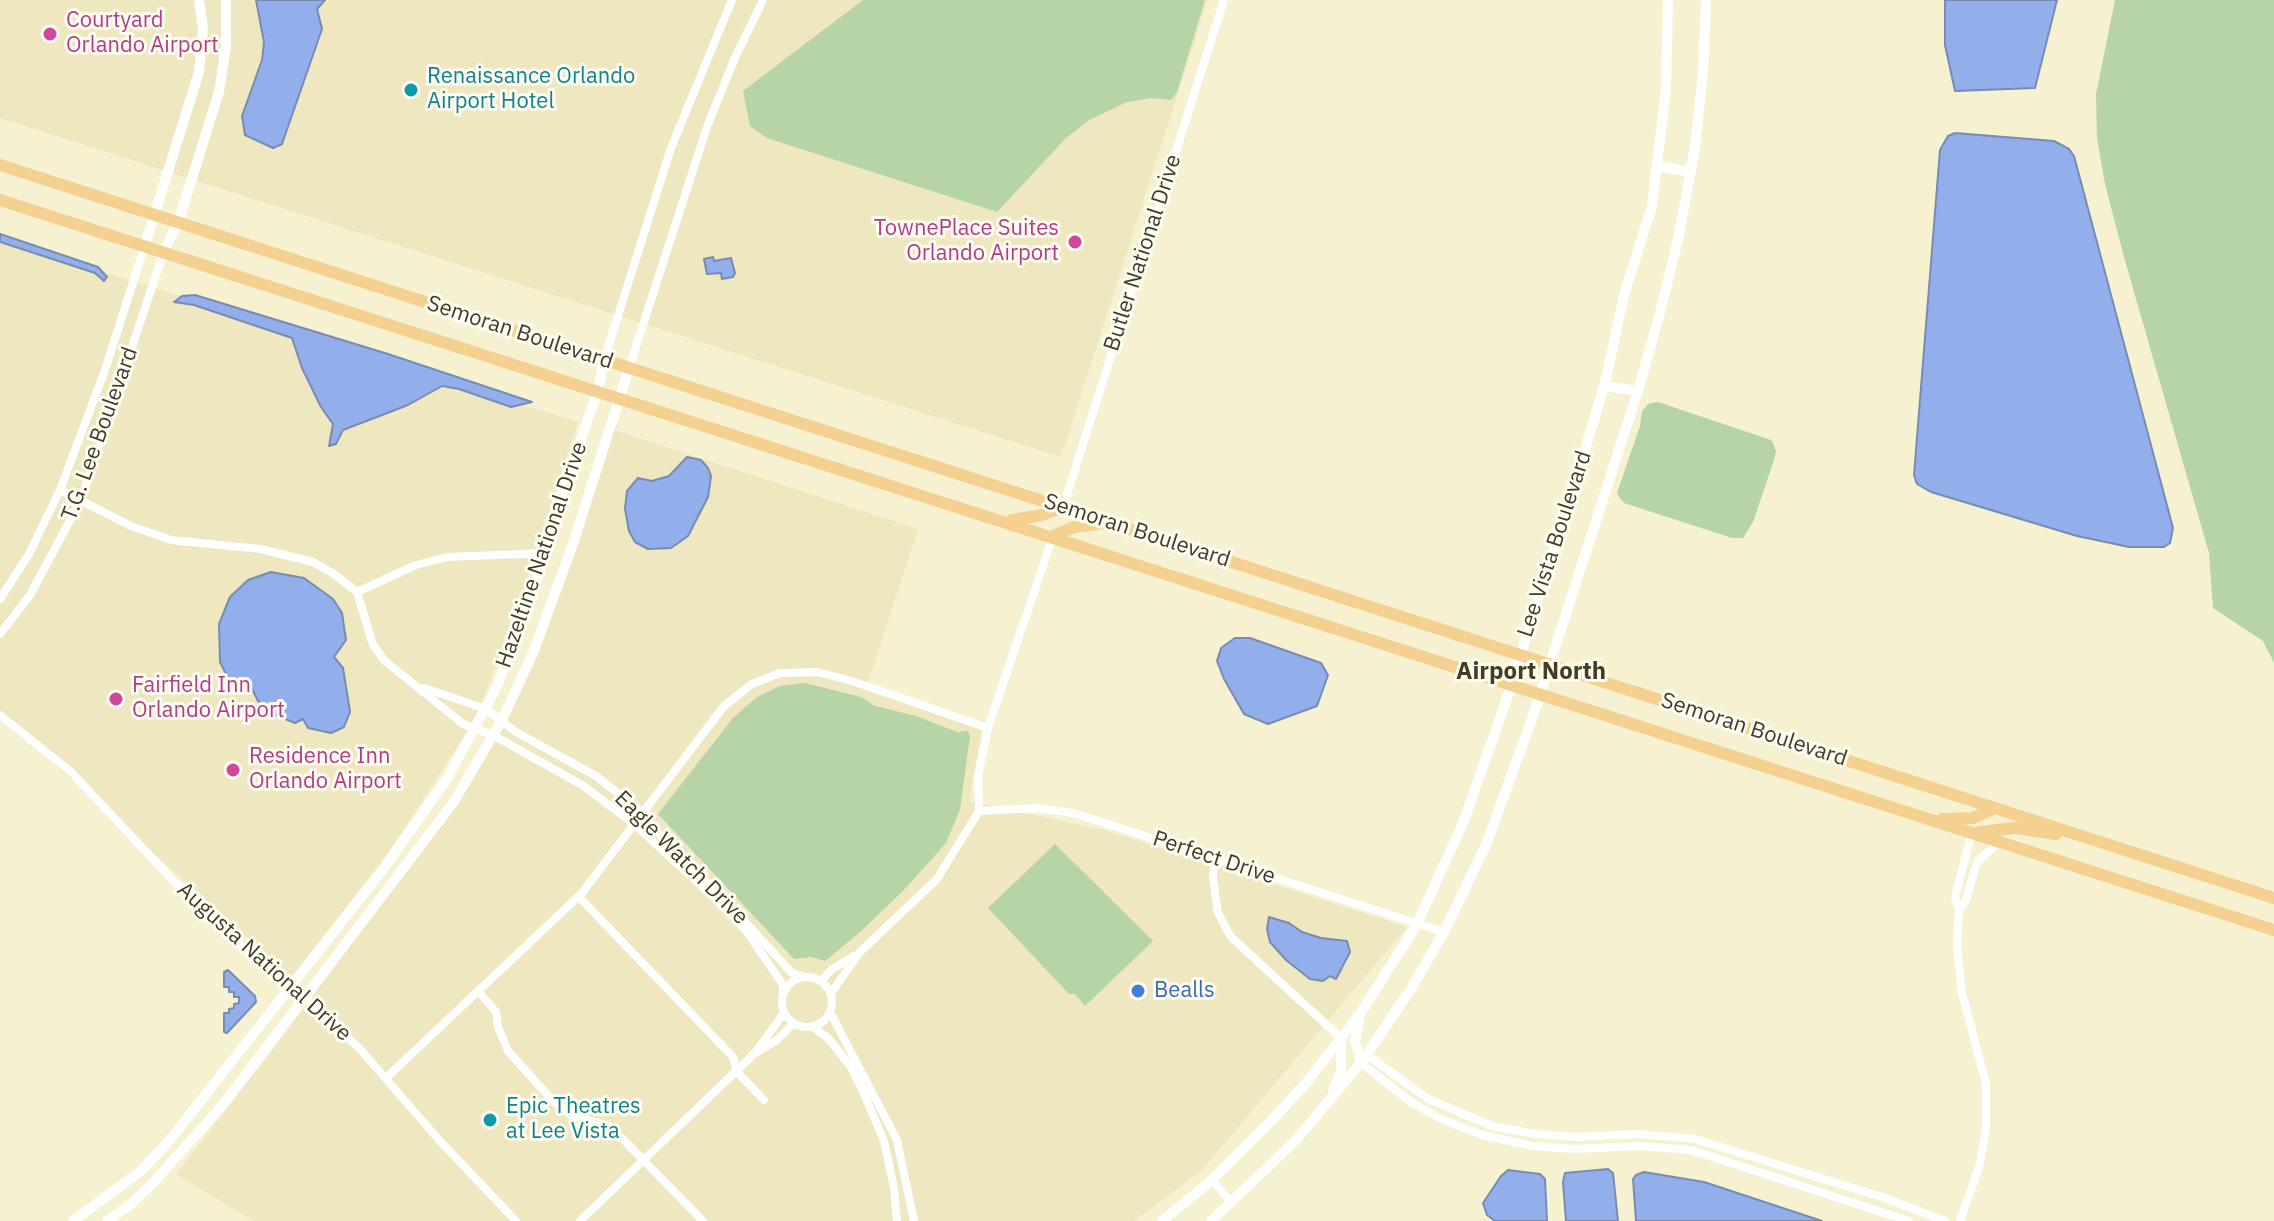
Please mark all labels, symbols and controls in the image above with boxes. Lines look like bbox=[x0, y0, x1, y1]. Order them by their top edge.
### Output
place label: Courtyard Orlando Airport bbox=[66, 8, 219, 60]
marker: Courtyard Orlando Airport bbox=[41, 25, 59, 43]
place label: Renaissance Orlando Airport Hotel bbox=[427, 64, 635, 116]
marker: Renaissance Orlando Airport Hotel bbox=[402, 81, 420, 99]
street label: Butler National Drive bbox=[1099, 151, 1187, 355]
place label: TownePlace Suites Orlando Airport bbox=[874, 216, 1059, 268]
marker: TownePlace Suites Orlando Airport bbox=[1066, 233, 1084, 251]
street label: Semoran Boulevard bbox=[424, 290, 616, 376]
street label: T.G. Lee Boulevard bbox=[56, 344, 144, 524]
street label: Hazeltine National Drive bbox=[491, 438, 593, 672]
street label: Lee Vista Boulevard bbox=[1512, 447, 1598, 641]
street label: Semoran Boulevard bbox=[1041, 488, 1233, 574]
district label: Airport North bbox=[1456, 658, 1606, 686]
place label: Fairfield Inn Orlando Airport bbox=[132, 673, 285, 724]
street label: Semoran Boulevard bbox=[1658, 687, 1850, 773]
marker: Fairfield Inn Orlando Airport bbox=[107, 690, 125, 708]
place label: Residence Inn Orlando Airport bbox=[249, 744, 402, 796]
marker: Residence Inn Orlando Airport bbox=[224, 761, 242, 779]
street label: Eagle Watch Drive bbox=[609, 786, 753, 930]
street label: Perfect Drive bbox=[1149, 826, 1279, 890]
street label: Augusta National Drive bbox=[172, 877, 356, 1047]
place label: Bealls bbox=[1154, 978, 1215, 1004]
marker: Bealls bbox=[1129, 982, 1147, 1000]
place label: Epic Theatres at Lee Vista bbox=[506, 1094, 641, 1146]
marker: Epic Theatres at Lee Vista bbox=[481, 1111, 499, 1129]

